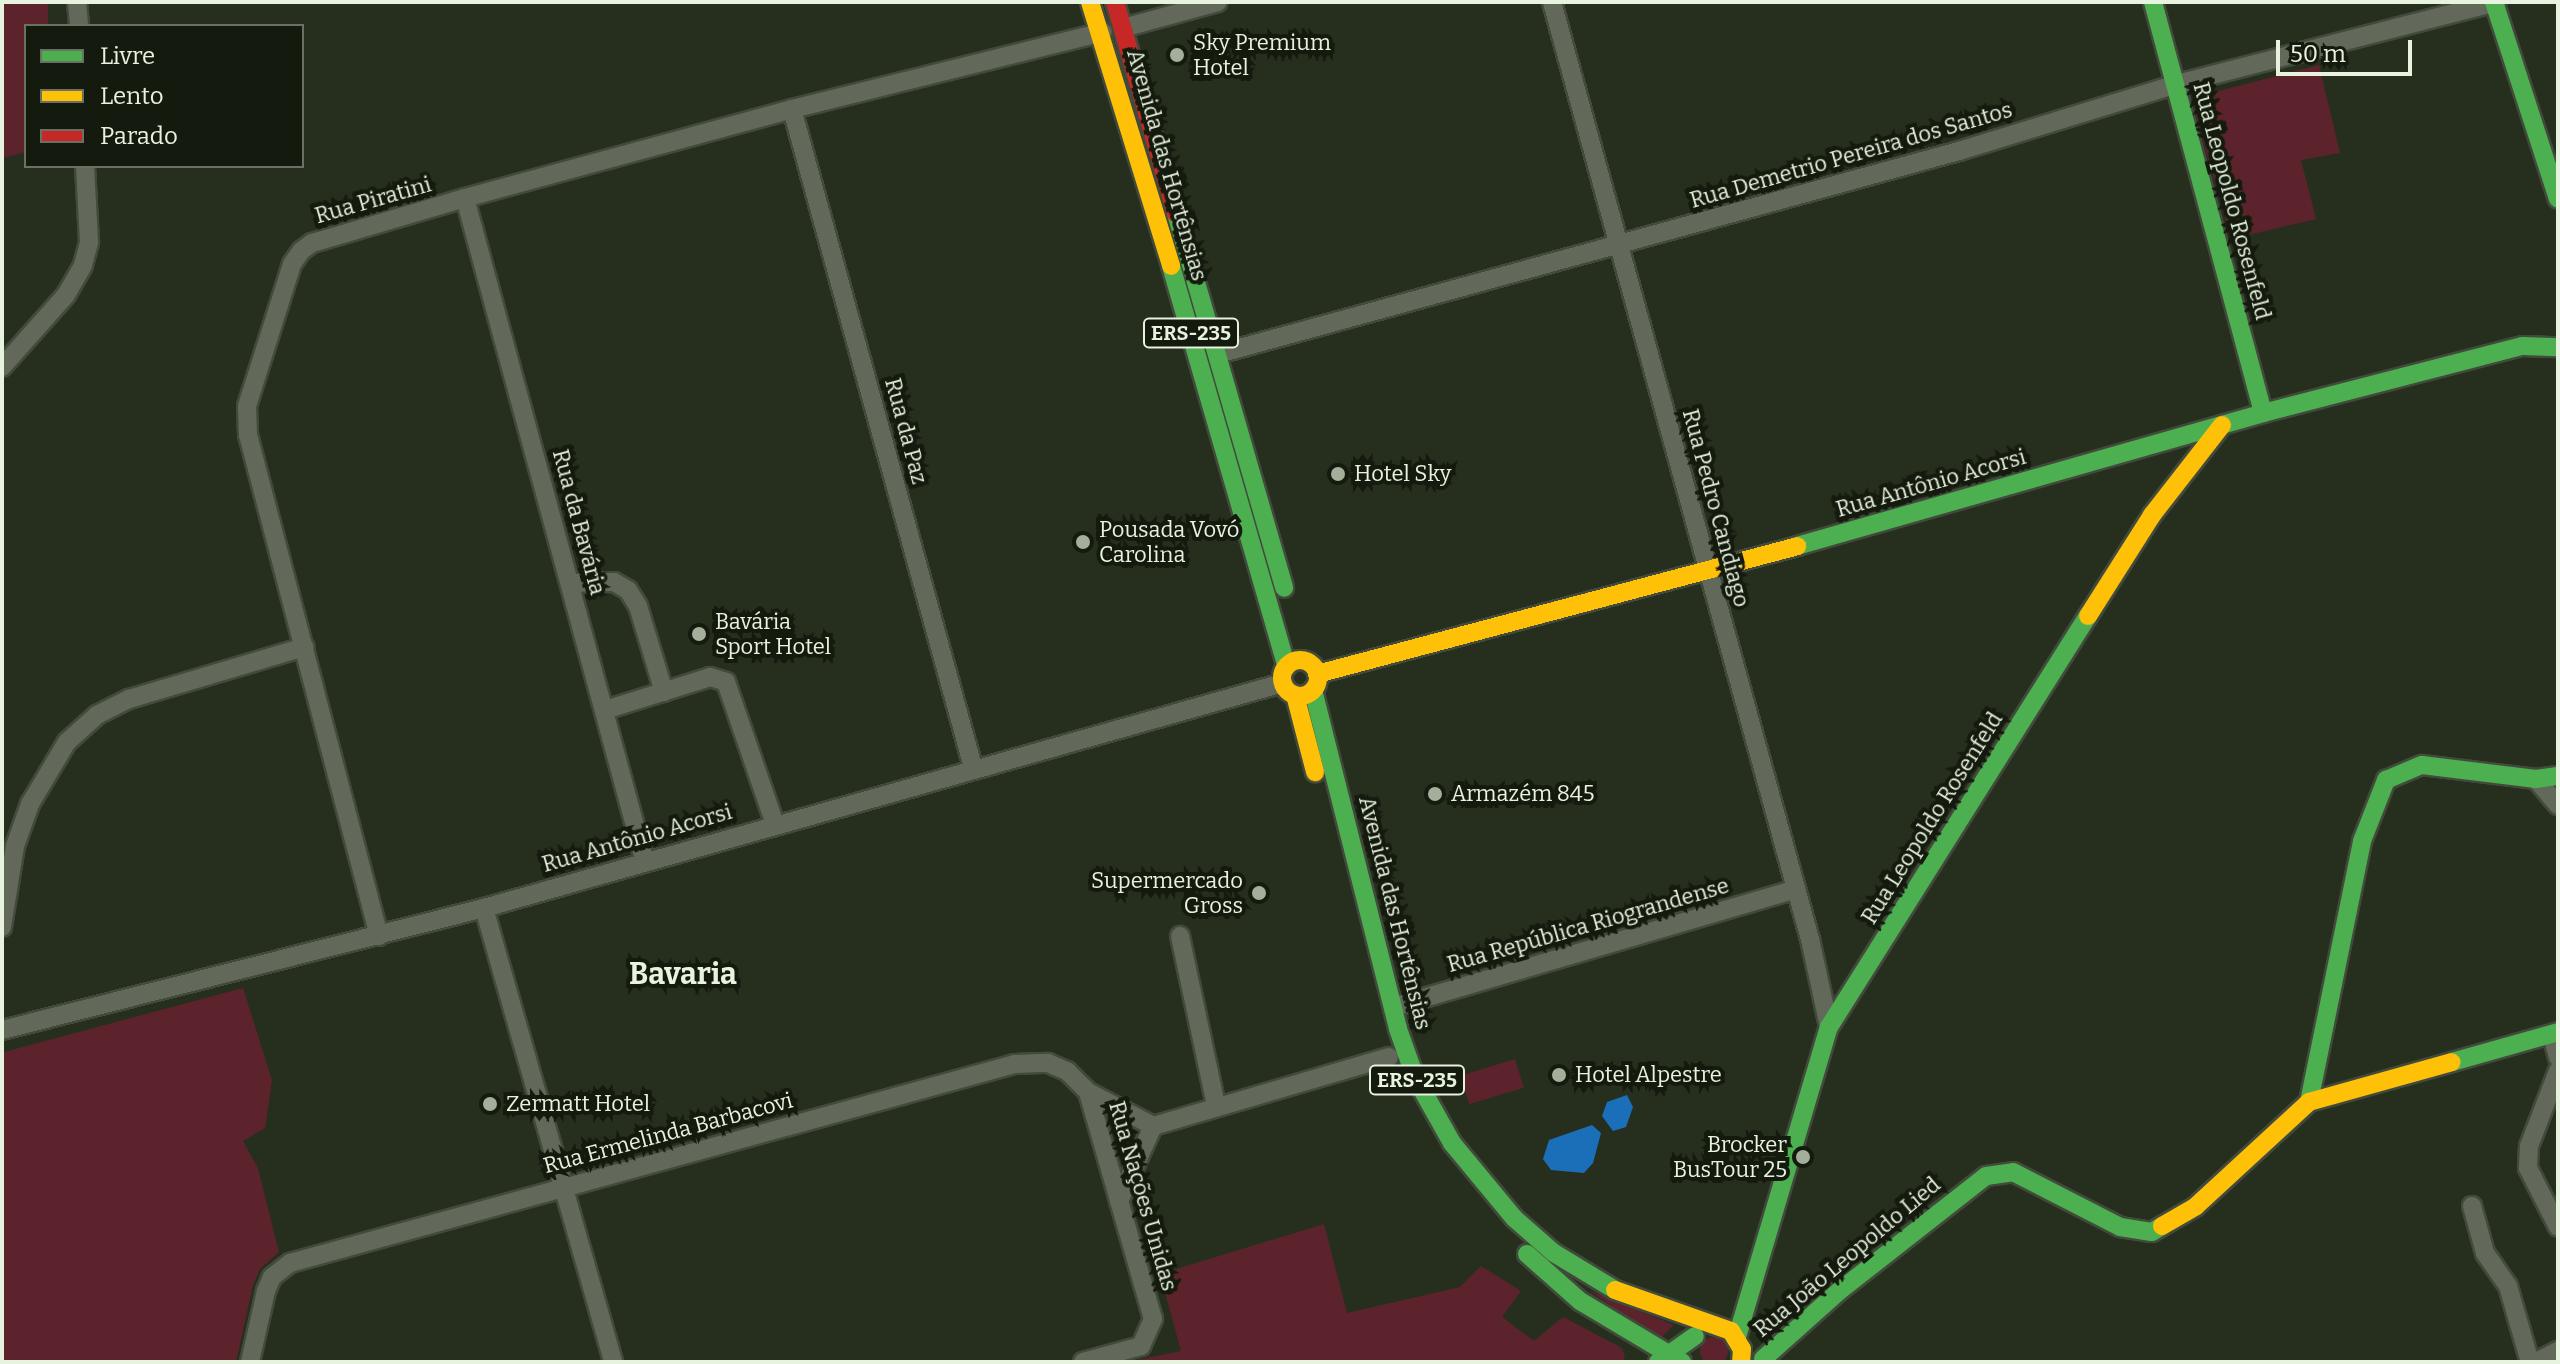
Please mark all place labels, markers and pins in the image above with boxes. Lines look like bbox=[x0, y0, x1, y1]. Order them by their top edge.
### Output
place label: Sky Premium Hotel bbox=[1193, 29, 1331, 80]
marker: Sky Premium Hotel bbox=[1168, 46, 1186, 64]
place label: Hotel Sky bbox=[1354, 461, 1451, 487]
marker: Hotel Sky bbox=[1329, 465, 1347, 483]
place label: Pousada Vovó Carolina bbox=[1099, 516, 1239, 568]
marker: Pousada Vovó Carolina bbox=[1074, 533, 1092, 551]
place label: Bavária Sport Hotel bbox=[715, 608, 831, 660]
marker: Bavária Sport Hotel bbox=[690, 625, 708, 643]
place label: Armazém 845 bbox=[1451, 781, 1594, 807]
marker: Armazém 845 bbox=[1426, 785, 1444, 803]
place label: Supermercado Gross bbox=[1091, 867, 1243, 918]
marker: Supermercado Gross bbox=[1250, 884, 1268, 902]
place label: Hotel Alpestre bbox=[1575, 1062, 1722, 1088]
marker: Hotel Alpestre bbox=[1550, 1066, 1568, 1084]
place label: Zermatt Hotel bbox=[506, 1091, 650, 1117]
marker: Zermatt Hotel bbox=[481, 1095, 499, 1113]
place label: Brocker BusTour 25 bbox=[1673, 1131, 1787, 1182]
marker: Brocker BusTour 25 bbox=[1794, 1148, 1812, 1166]

